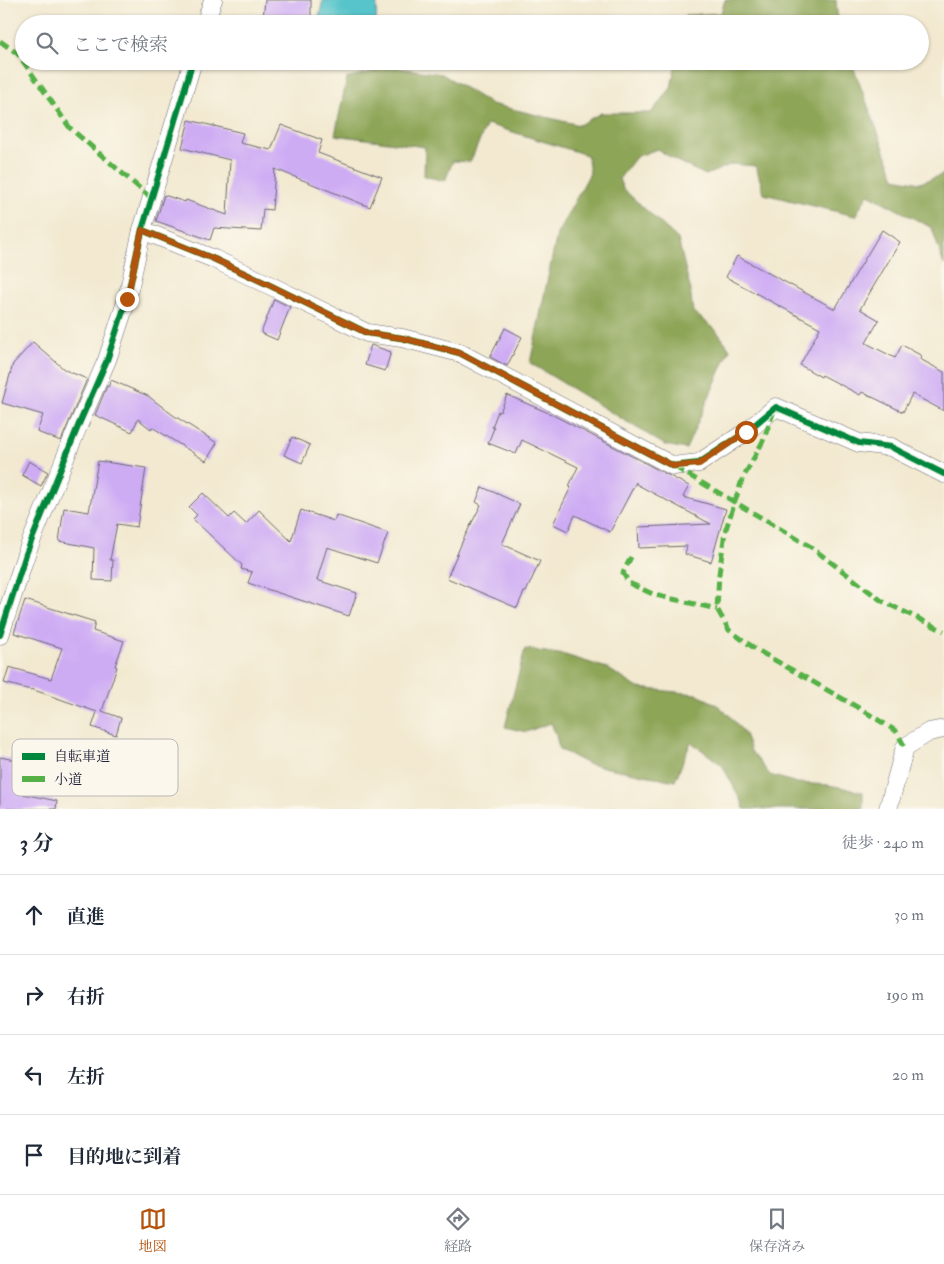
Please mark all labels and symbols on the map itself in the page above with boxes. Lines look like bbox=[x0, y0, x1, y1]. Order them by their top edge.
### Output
route end bbox=[116, 288, 139, 311]
route start bbox=[735, 421, 758, 444]
legend bbox=[12, 739, 178, 796]
text: 自転車道 bbox=[54, 748, 110, 765]
text: 小道 bbox=[54, 771, 82, 788]

